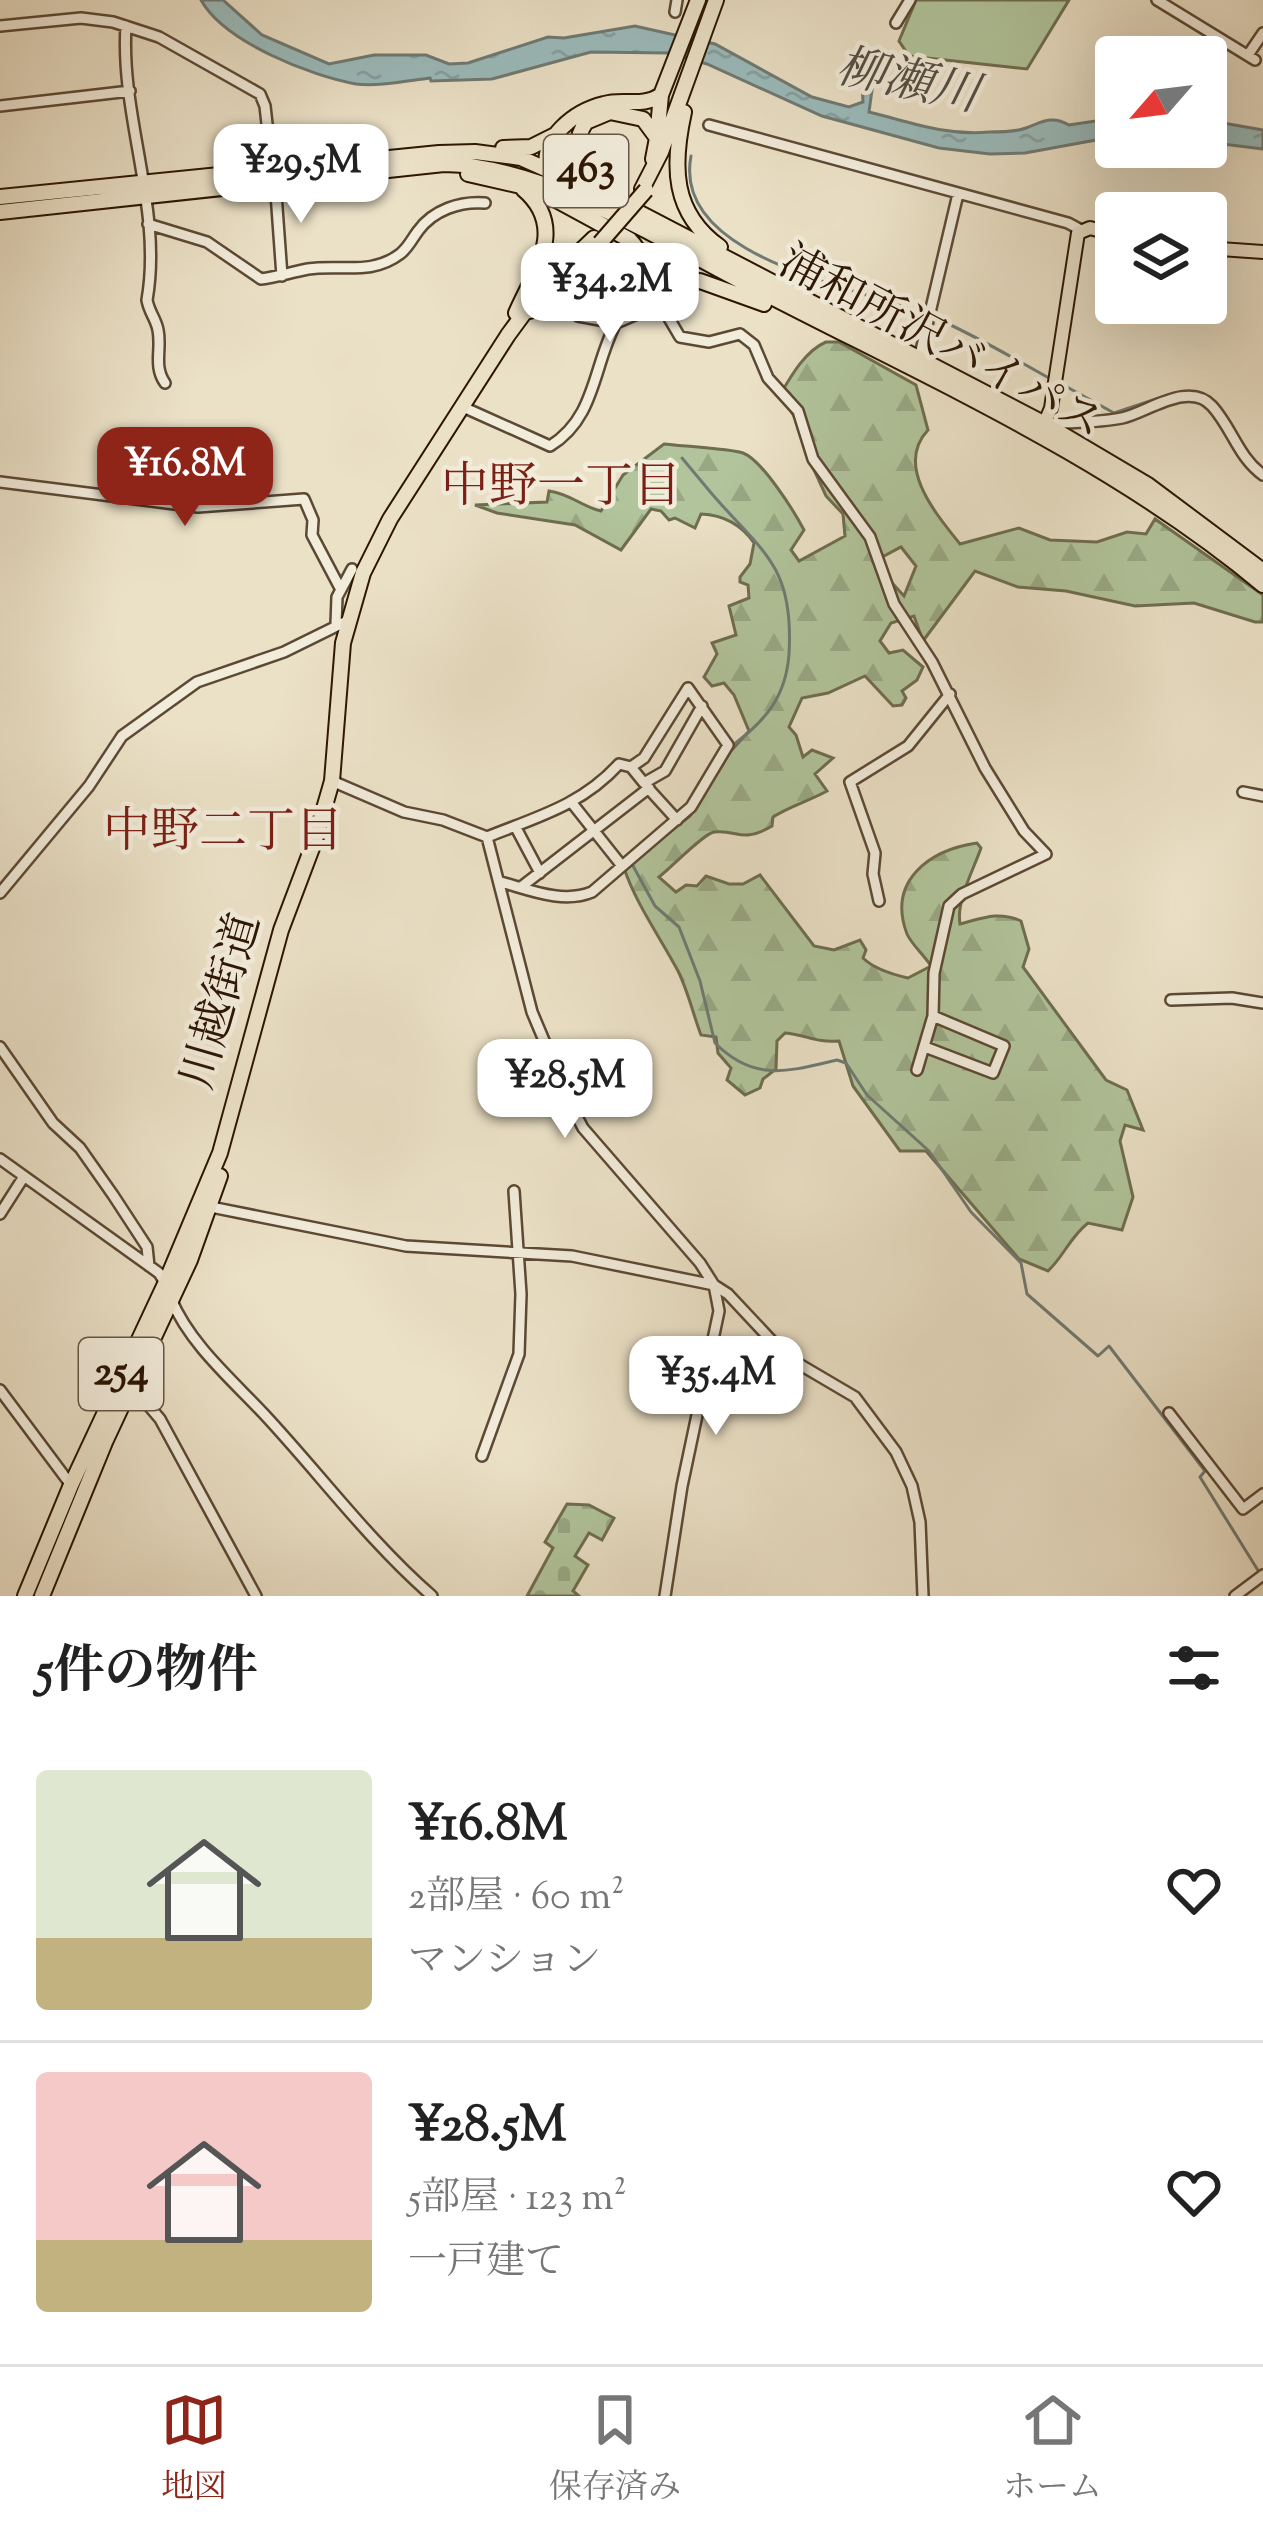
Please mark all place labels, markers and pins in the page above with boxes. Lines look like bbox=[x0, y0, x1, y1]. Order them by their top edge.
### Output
pin: ¥29.5M bbox=[203, 124, 399, 226]
pin: ¥34.2M bbox=[512, 243, 708, 345]
pin: ¥16.8M bbox=[87, 427, 283, 529]
pin: ¥28.5M bbox=[467, 1039, 663, 1141]
pin: ¥35.4M bbox=[618, 1336, 814, 1438]

